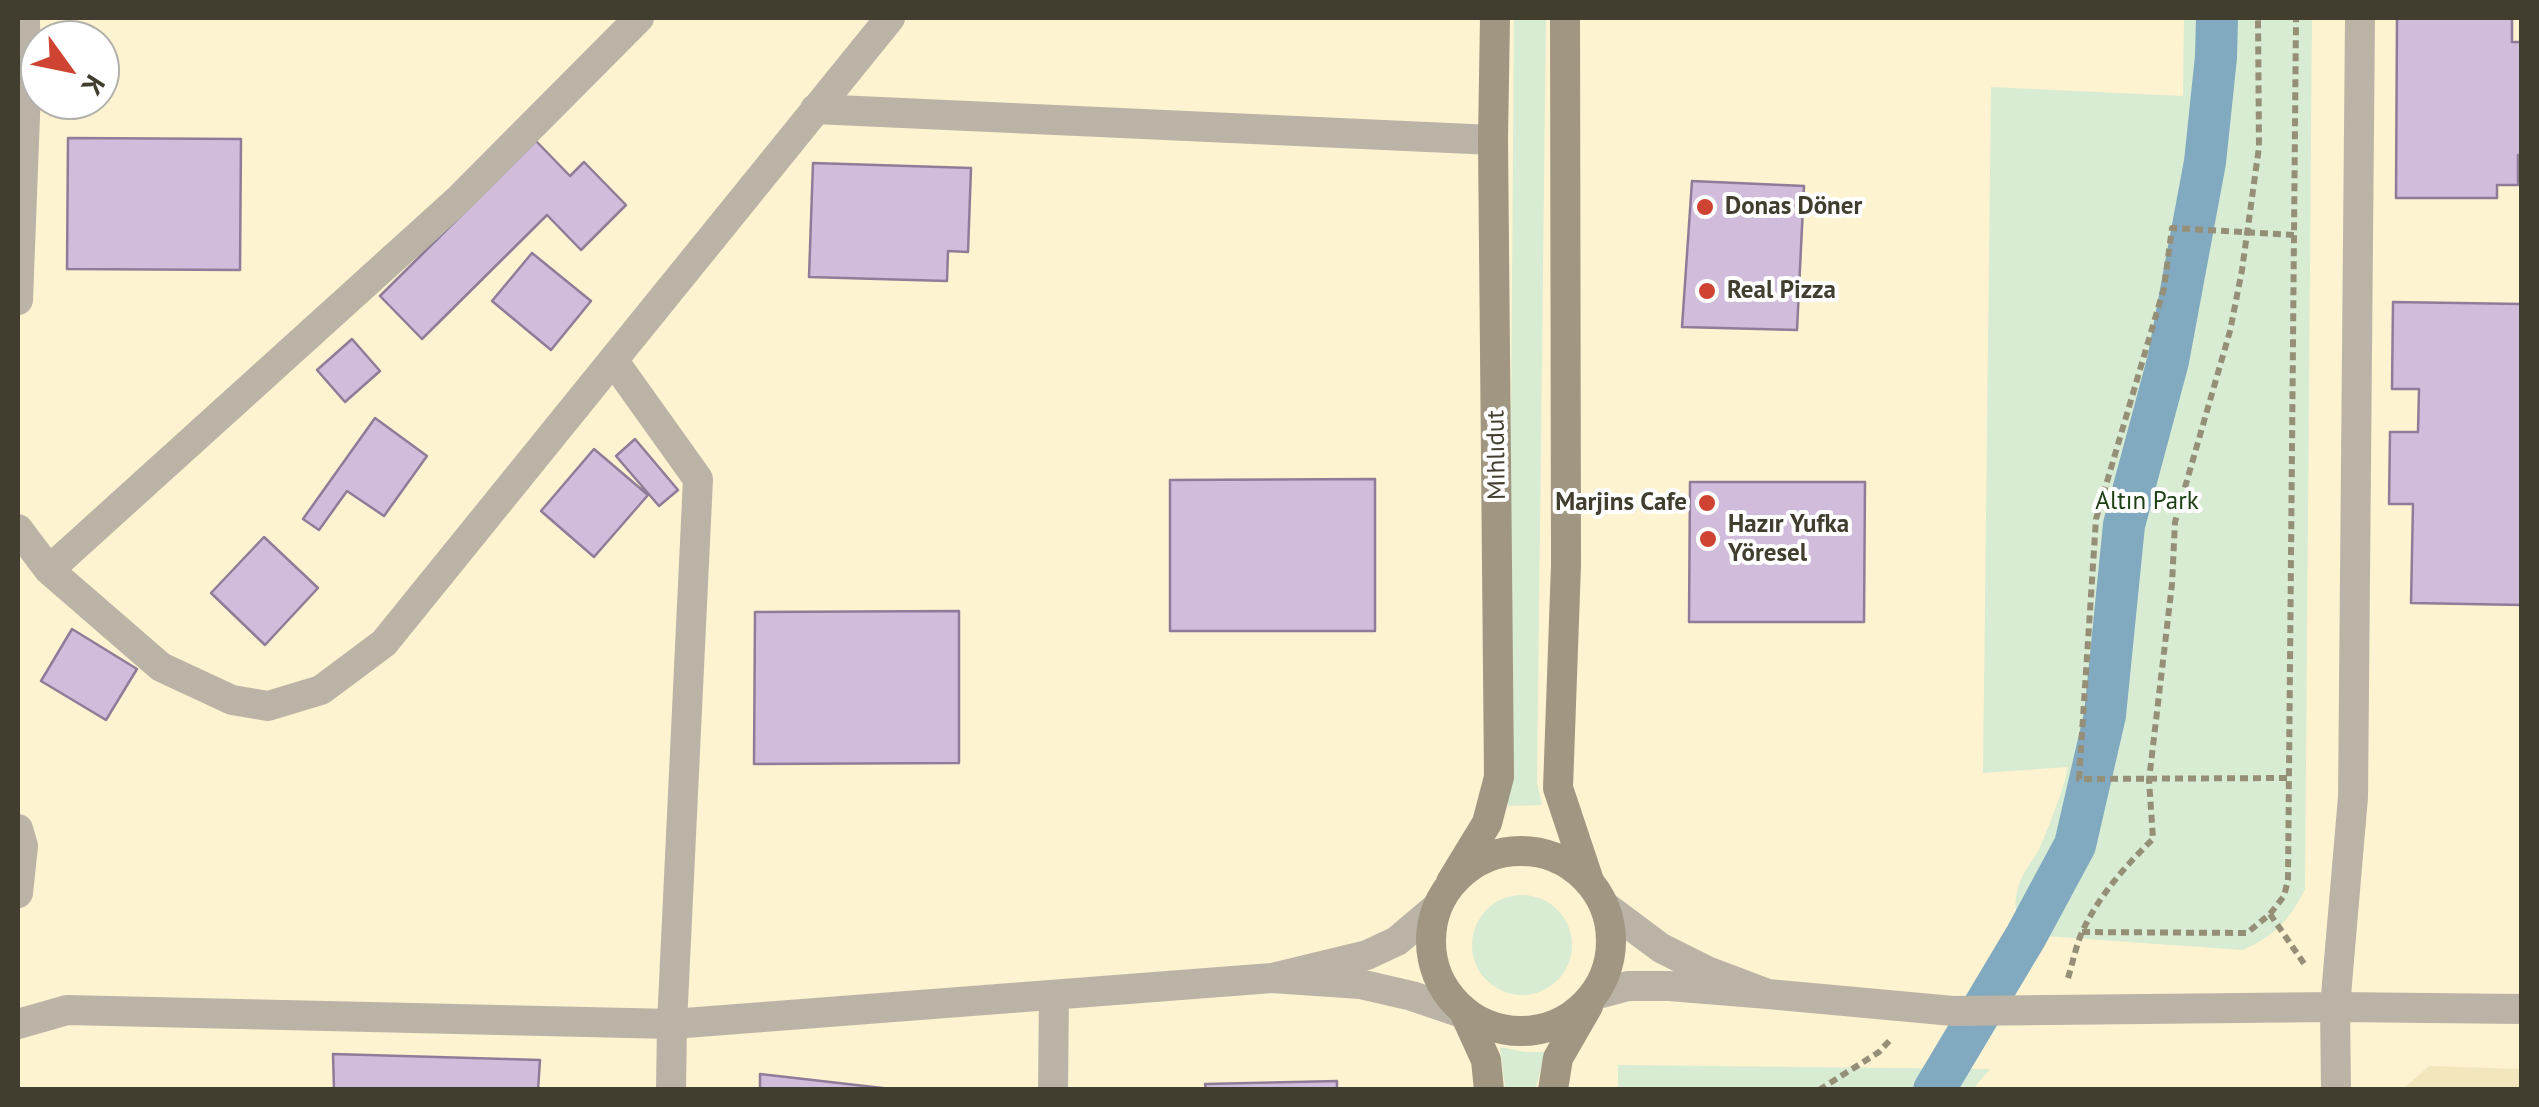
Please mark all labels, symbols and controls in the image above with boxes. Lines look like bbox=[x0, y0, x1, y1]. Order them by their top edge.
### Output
north arrow bbox=[20, 20, 120, 120]
text: K bbox=[74, 68, 114, 103]
place label: Donas Döner bbox=[1725, 192, 1862, 222]
marker: Donas Döner bbox=[1694, 196, 1716, 218]
place label: Real Pizza bbox=[1727, 276, 1836, 306]
marker: Real Pizza bbox=[1696, 280, 1718, 302]
street label: Mıhlıdut bbox=[1481, 410, 1513, 500]
park label: Altın Park bbox=[2095, 487, 2199, 517]
place label: Marjins Cafe bbox=[1555, 488, 1687, 518]
marker: Marjins Cafe bbox=[1696, 492, 1718, 514]
place label: Hazır Yufka Yöresel bbox=[1728, 510, 1849, 569]
marker: Hazır Yufka Yöresel bbox=[1697, 528, 1719, 550]

